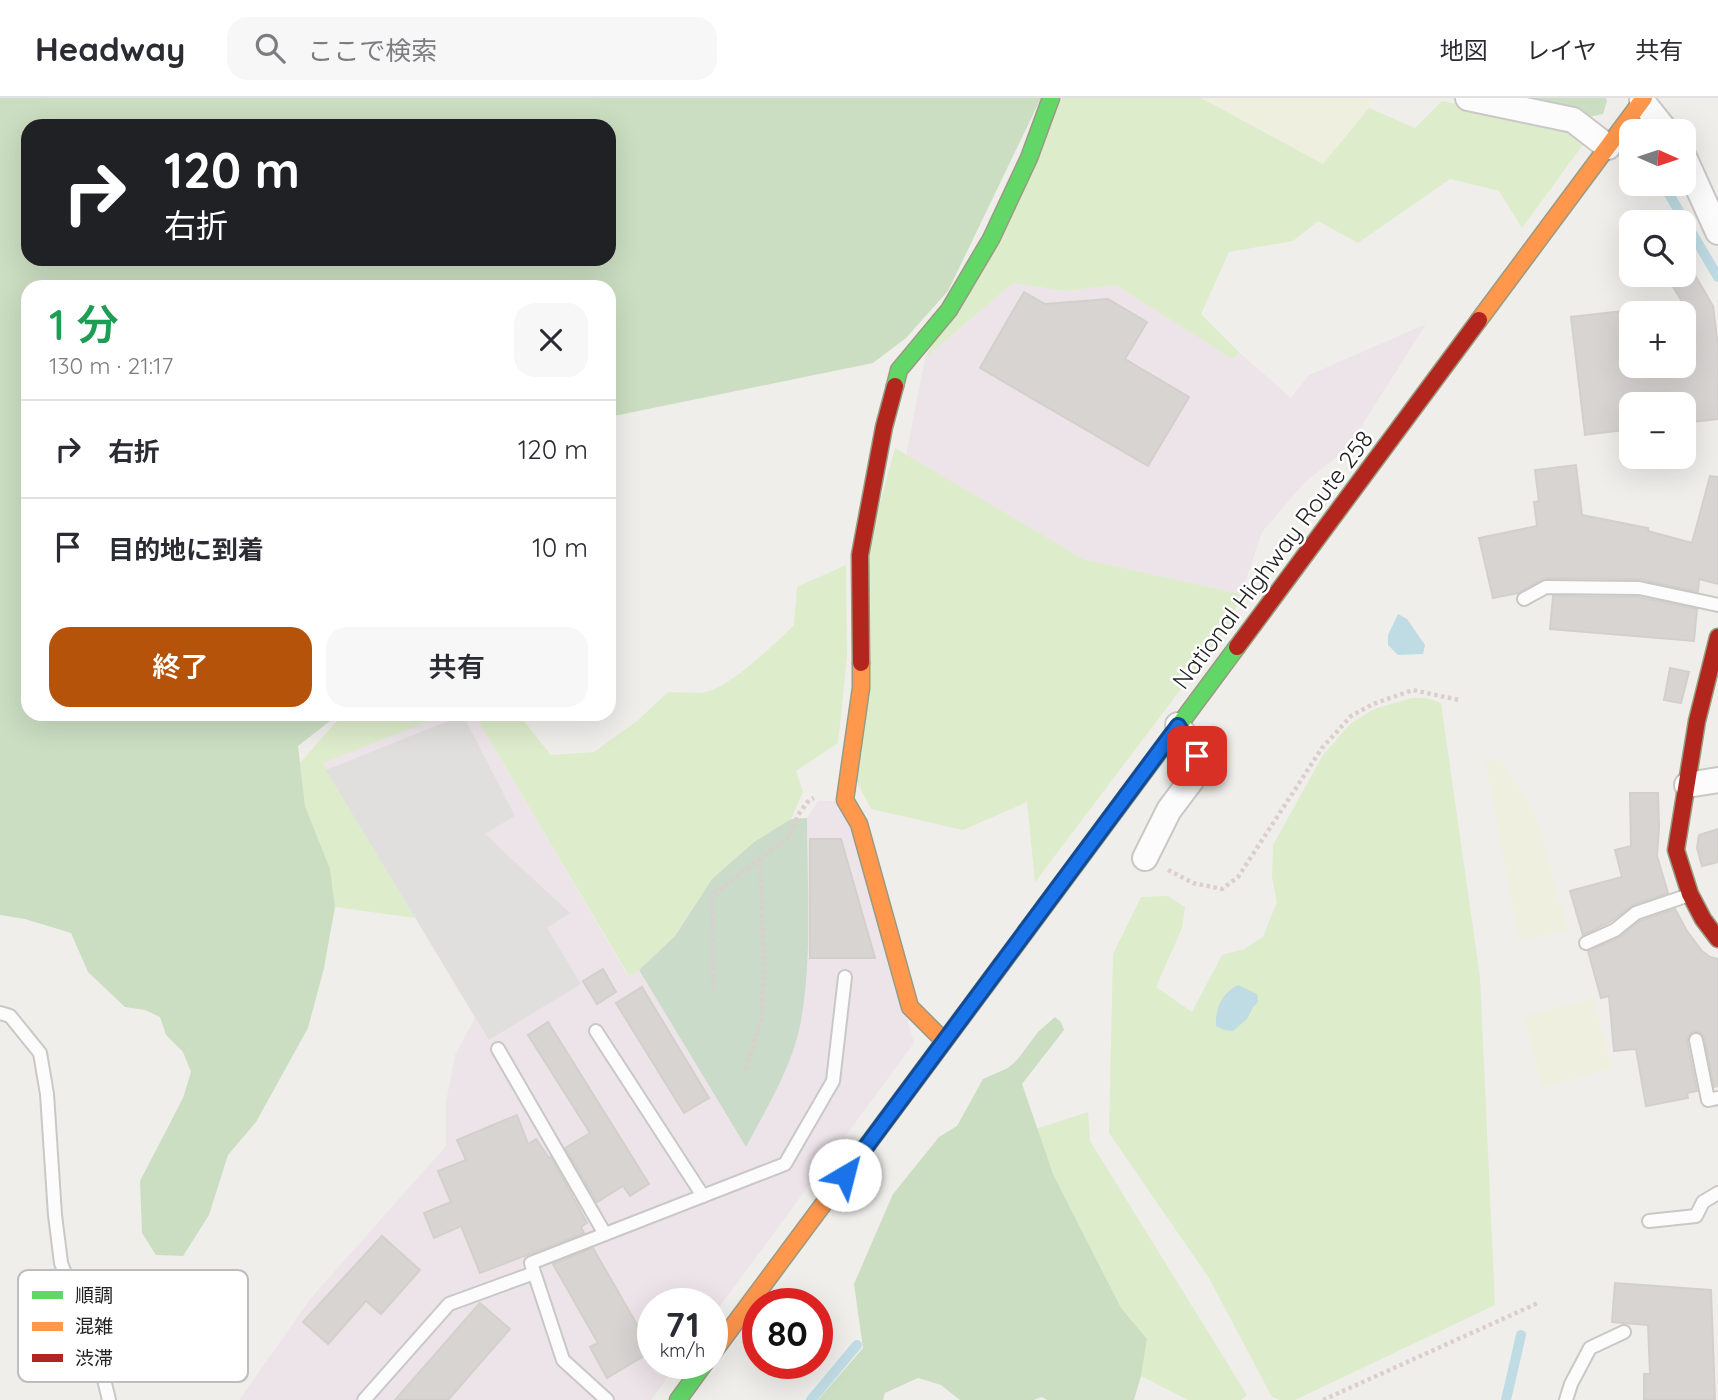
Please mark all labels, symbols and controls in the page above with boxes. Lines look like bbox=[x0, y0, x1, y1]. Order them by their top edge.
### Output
search box bbox=[227, 17, 717, 80]
text: Headway bbox=[35, 28, 185, 69]
icon: search bbox=[251, 29, 289, 67]
text: ここで検索 bbox=[307, 34, 437, 67]
text: 地図 bbox=[1440, 35, 1488, 65]
text: レイヤ bbox=[1526, 35, 1597, 65]
text: 共有 bbox=[1635, 35, 1683, 65]
north arrow bbox=[1619, 119, 1696, 196]
map controls bbox=[1619, 119, 1696, 469]
text: 120 m bbox=[164, 139, 300, 200]
icon: right bbox=[49, 147, 140, 238]
text: 右折 bbox=[164, 205, 228, 245]
button: search bbox=[1619, 210, 1696, 287]
text: 1 分 bbox=[49, 298, 119, 351]
button: + bbox=[1619, 301, 1696, 378]
button: close bbox=[514, 303, 588, 377]
text: 130 m · 21:17 bbox=[49, 351, 173, 380]
button: − bbox=[1619, 392, 1696, 469]
street label: National Highway Route 258 bbox=[1165, 424, 1379, 695]
icon: right bbox=[49, 430, 87, 468]
text: 120 m bbox=[518, 433, 588, 466]
text: 右折 bbox=[108, 435, 160, 468]
icon: arrive bbox=[49, 528, 87, 566]
text: 10 m bbox=[532, 531, 588, 564]
text: 目的地に到着 bbox=[108, 533, 264, 566]
button: 終了 bbox=[49, 627, 312, 707]
button: 共有 bbox=[326, 627, 588, 707]
pin bbox=[1167, 726, 1227, 786]
icon: arrive bbox=[1178, 737, 1216, 775]
position arrow bbox=[808, 1138, 882, 1212]
legend bbox=[18, 1270, 248, 1382]
text: 順調 bbox=[75, 1283, 113, 1307]
speed limit sign: 80 bbox=[742, 1288, 833, 1379]
text: 71 bbox=[665, 1302, 700, 1346]
text: 混雑 bbox=[75, 1314, 113, 1338]
text: km/h bbox=[660, 1339, 705, 1362]
text: 渋滞 bbox=[75, 1346, 113, 1370]

